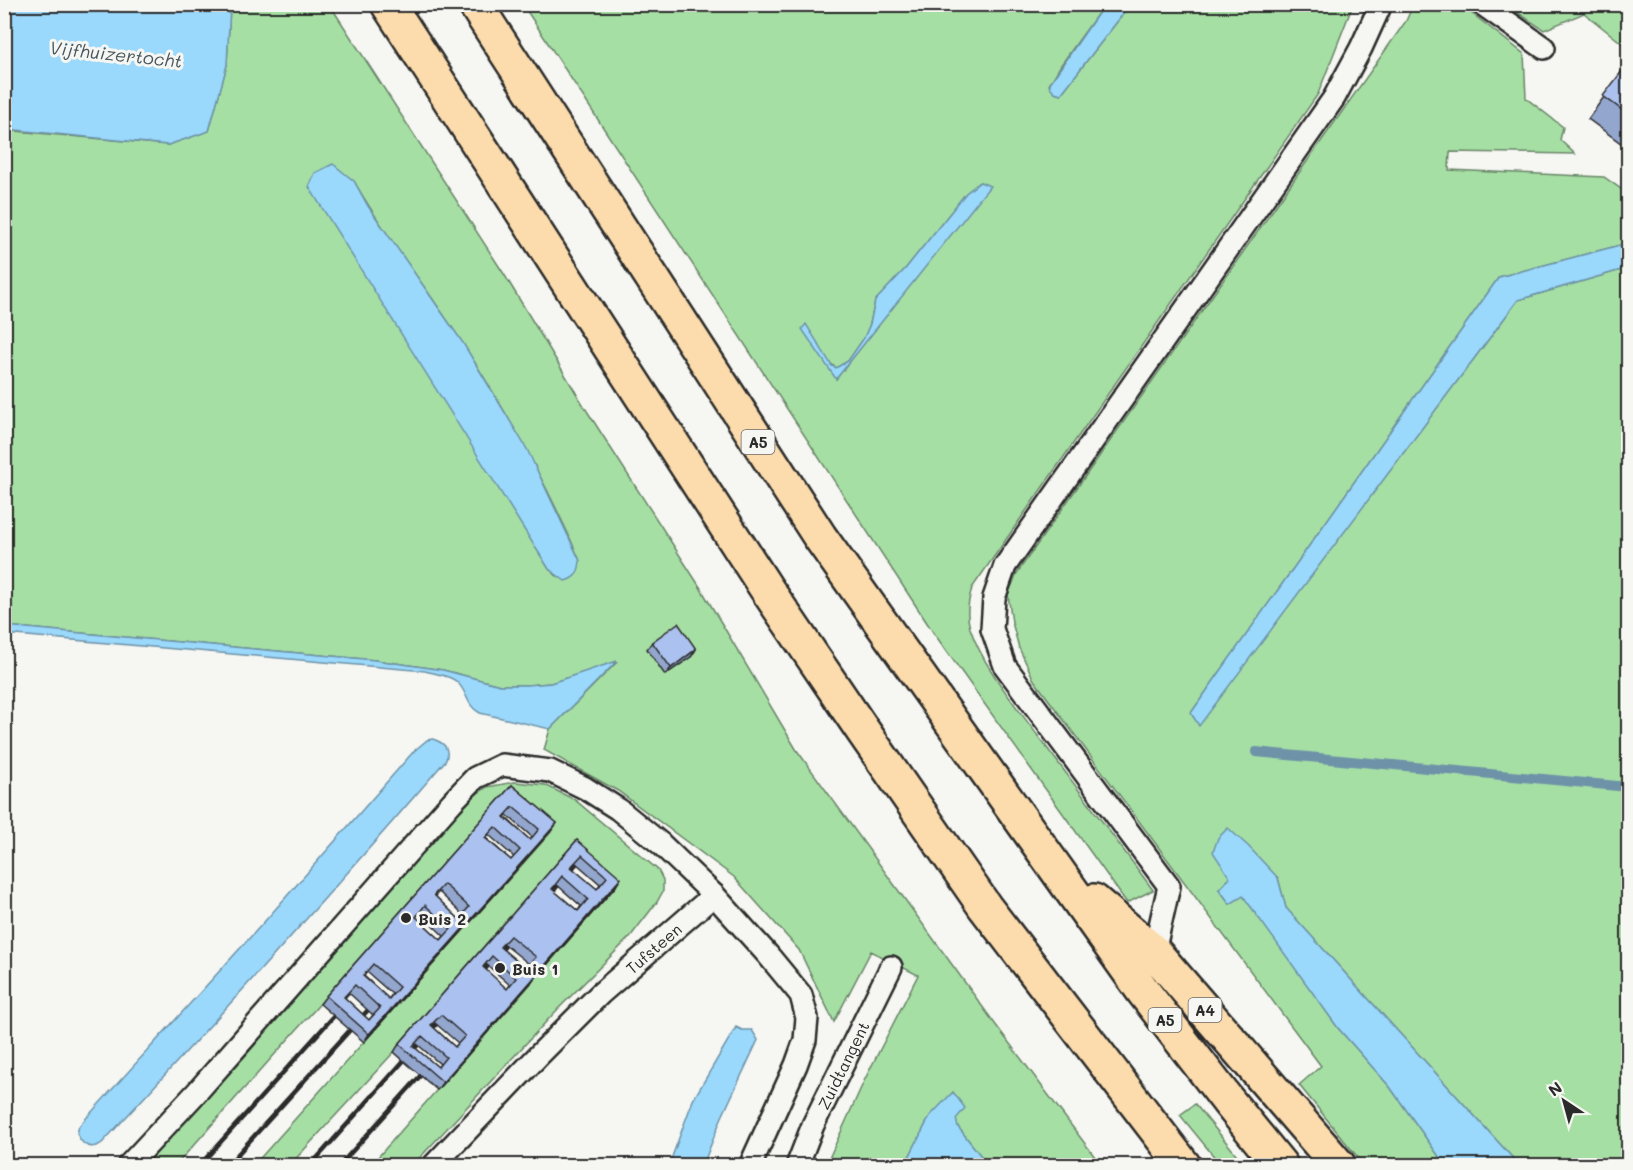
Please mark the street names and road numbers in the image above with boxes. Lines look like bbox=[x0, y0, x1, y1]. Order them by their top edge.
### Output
road number: A5 bbox=[742, 430, 774, 454]
street label: Tufsteen bbox=[621, 918, 685, 978]
road number: A4 bbox=[1188, 998, 1222, 1022]
road number: A5 bbox=[1148, 1008, 1182, 1032]
street label: Zuidtangent bbox=[812, 1017, 873, 1112]

